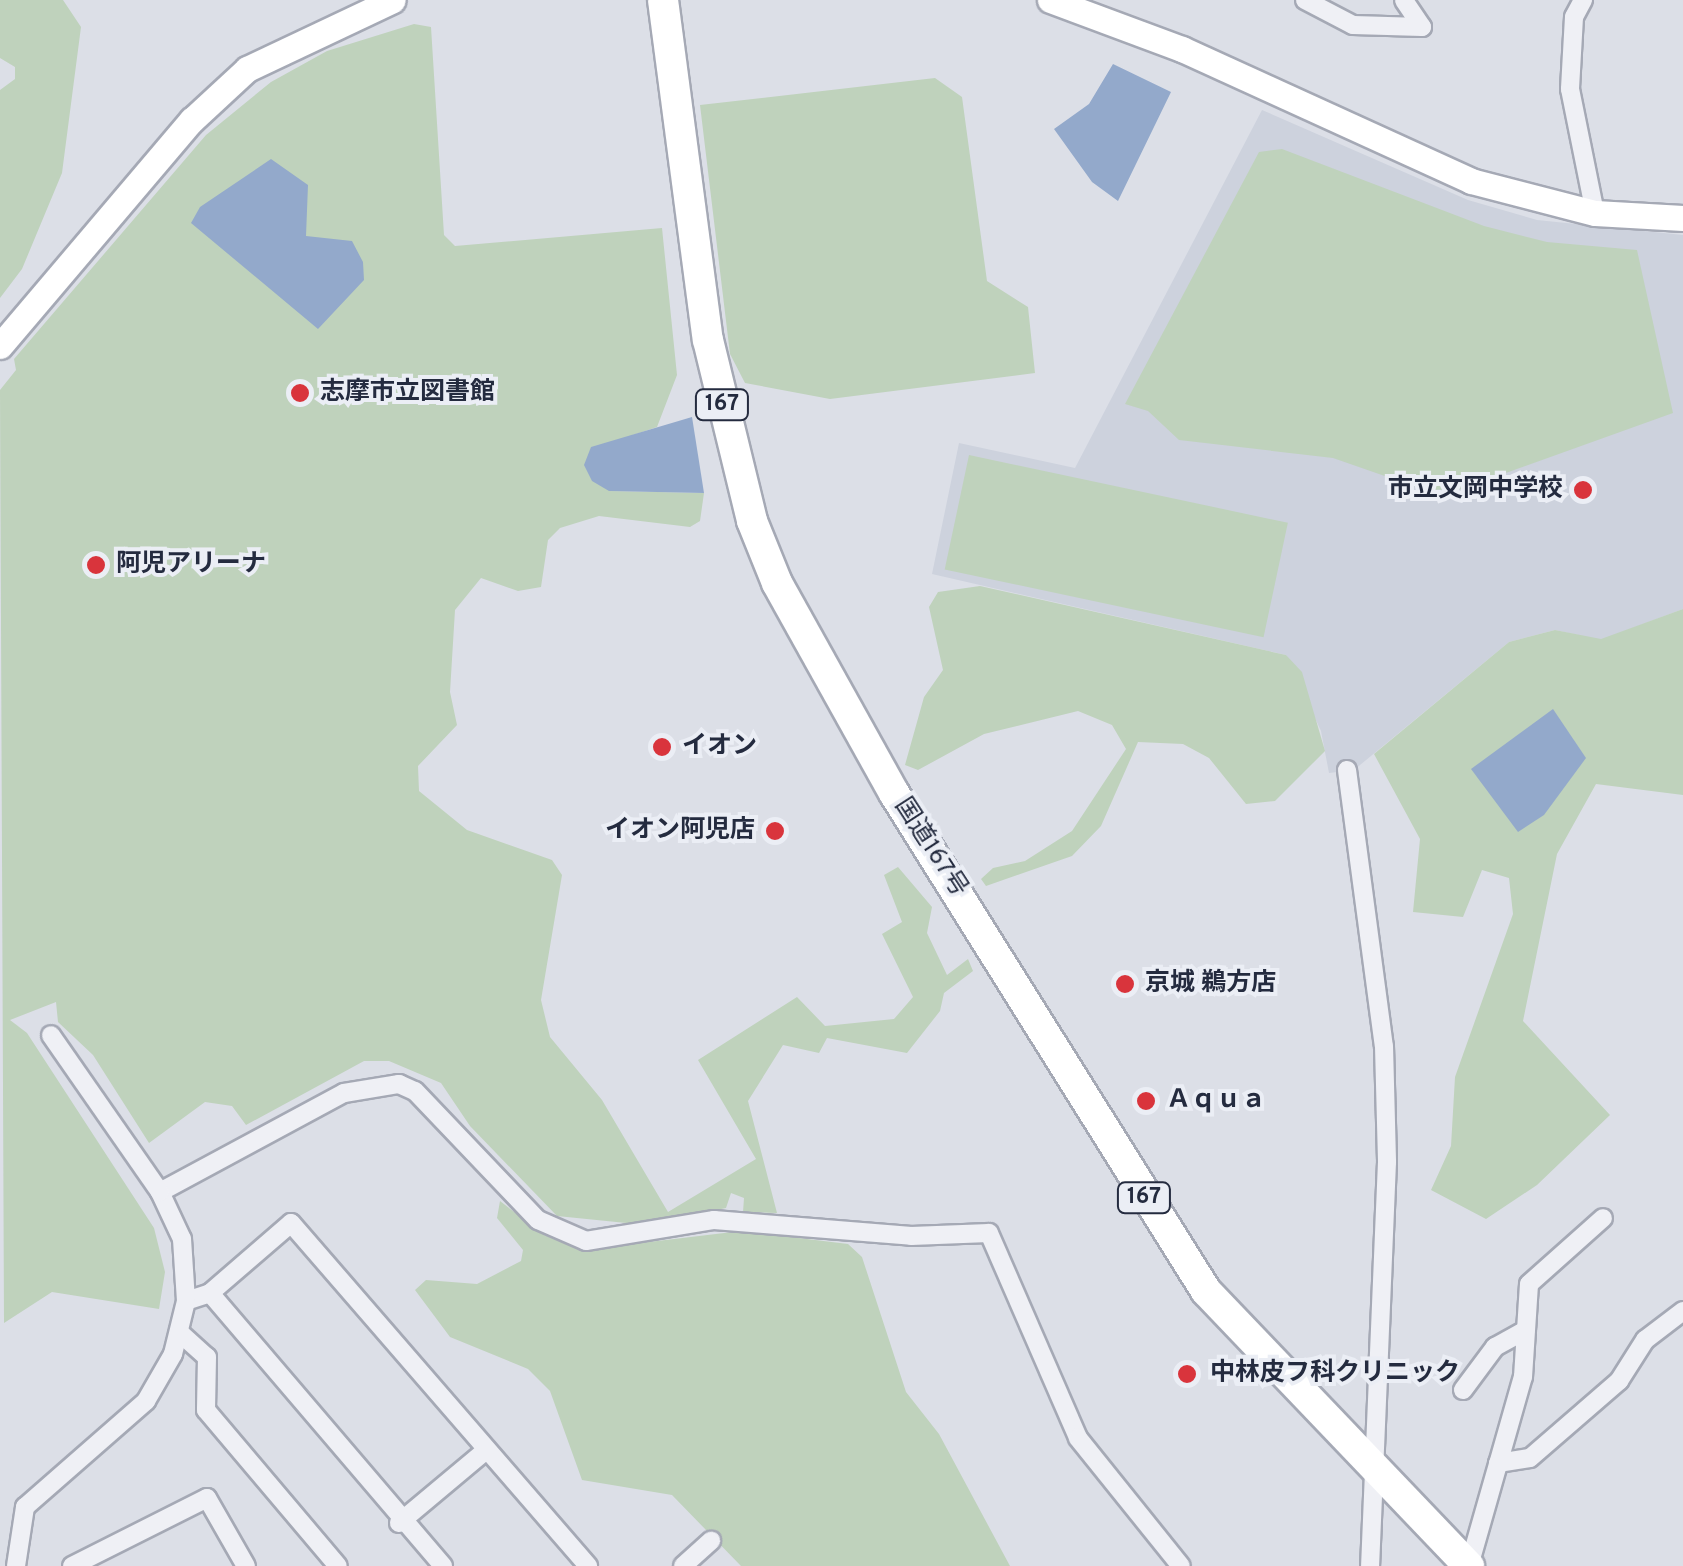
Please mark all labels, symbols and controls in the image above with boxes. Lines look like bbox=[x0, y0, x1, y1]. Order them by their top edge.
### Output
place label: 志摩市立図書館 bbox=[320, 378, 495, 408]
marker: 志摩市立図書館 bbox=[289, 382, 311, 404]
road number: 167 bbox=[694, 388, 750, 422]
place label: 市立文岡中学校 bbox=[1388, 475, 1563, 505]
marker: 市立文岡中学校 bbox=[1572, 479, 1594, 501]
place label: 阿児アリーナ bbox=[116, 550, 266, 580]
marker: 阿児アリーナ bbox=[85, 554, 107, 576]
place label: イオン bbox=[682, 732, 757, 762]
marker: イオン bbox=[651, 736, 673, 758]
street label: 国道167号 bbox=[887, 793, 973, 903]
place label: イオン阿児店 bbox=[605, 816, 755, 846]
marker: イオン阿児店 bbox=[764, 820, 786, 842]
place label: 京城 鵜方店 bbox=[1145, 969, 1276, 999]
marker: 京城 鵜方店 bbox=[1114, 973, 1136, 995]
place label: Ａｑｕａ bbox=[1166, 1086, 1266, 1116]
marker: Ａｑｕａ bbox=[1135, 1090, 1157, 1112]
road number: 167 bbox=[1116, 1181, 1172, 1215]
place label: 中林皮フ科クリニック bbox=[1210, 1359, 1460, 1389]
marker: 中林皮フ科クリニック bbox=[1174, 1361, 1200, 1387]

